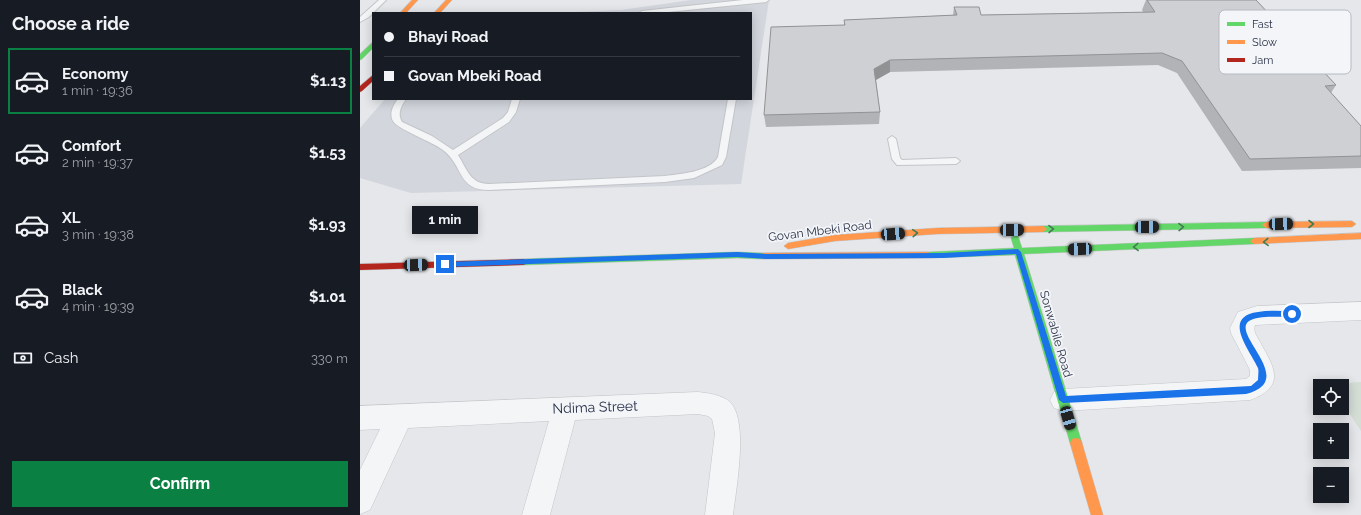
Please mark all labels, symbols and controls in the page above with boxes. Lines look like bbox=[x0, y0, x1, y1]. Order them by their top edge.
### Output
legend bbox=[1219, 10, 1351, 74]
text: Choose a ride bbox=[12, 13, 130, 34]
text: Fast bbox=[1252, 18, 1273, 31]
text: Bhayi Road bbox=[408, 28, 488, 46]
text: Slow bbox=[1252, 36, 1277, 49]
text: Jam bbox=[1252, 54, 1273, 67]
icon: car bbox=[14, 63, 50, 99]
text: Economy bbox=[62, 65, 129, 83]
text: Govan Mbeki Road bbox=[408, 67, 541, 85]
text: $1.13 bbox=[310, 72, 346, 90]
text: 1 min · 19:36 bbox=[62, 83, 133, 98]
icon: car bbox=[14, 135, 50, 171]
text: Comfort bbox=[62, 137, 121, 155]
text: $1.53 bbox=[309, 144, 346, 162]
text: 2 min · 19:37 bbox=[62, 155, 133, 170]
callout: 1 min bbox=[412, 206, 478, 234]
icon: car bbox=[14, 207, 50, 243]
text: XL bbox=[62, 209, 80, 227]
text: 1 min bbox=[429, 212, 461, 227]
text: $1.93 bbox=[308, 216, 346, 234]
street label: Govan Mbeki Road bbox=[767, 218, 873, 244]
car bbox=[1269, 218, 1293, 230]
one-way arrow bbox=[1308, 220, 1314, 228]
car bbox=[1135, 221, 1159, 233]
one-way arrow bbox=[1178, 222, 1184, 231]
car bbox=[1000, 224, 1024, 236]
one-way arrow bbox=[1048, 225, 1054, 233]
text: 3 min · 19:38 bbox=[62, 227, 134, 242]
car bbox=[881, 227, 905, 241]
one-way arrow bbox=[912, 228, 918, 237]
one-way arrow bbox=[1263, 237, 1269, 246]
car bbox=[1068, 243, 1092, 255]
one-way arrow bbox=[1133, 243, 1139, 251]
route end bbox=[436, 255, 454, 273]
car bbox=[404, 259, 428, 271]
icon: car bbox=[14, 279, 50, 315]
text: Black bbox=[62, 281, 102, 299]
text: $1.01 bbox=[309, 288, 346, 306]
street label: Sonwabile Road bbox=[1037, 289, 1075, 379]
text: 4 min · 19:39 bbox=[62, 299, 134, 314]
route start bbox=[1283, 305, 1301, 323]
icon: cash bbox=[12, 347, 34, 369]
text: Cash bbox=[44, 349, 78, 367]
text: 330 m bbox=[311, 351, 348, 366]
map controls bbox=[1313, 379, 1349, 503]
button: locate bbox=[1313, 379, 1349, 415]
street label: Ndima Street bbox=[552, 398, 638, 416]
car bbox=[1059, 405, 1077, 431]
button: + bbox=[1313, 423, 1349, 459]
button: Confirm bbox=[12, 461, 348, 507]
button: − bbox=[1313, 467, 1349, 503]

